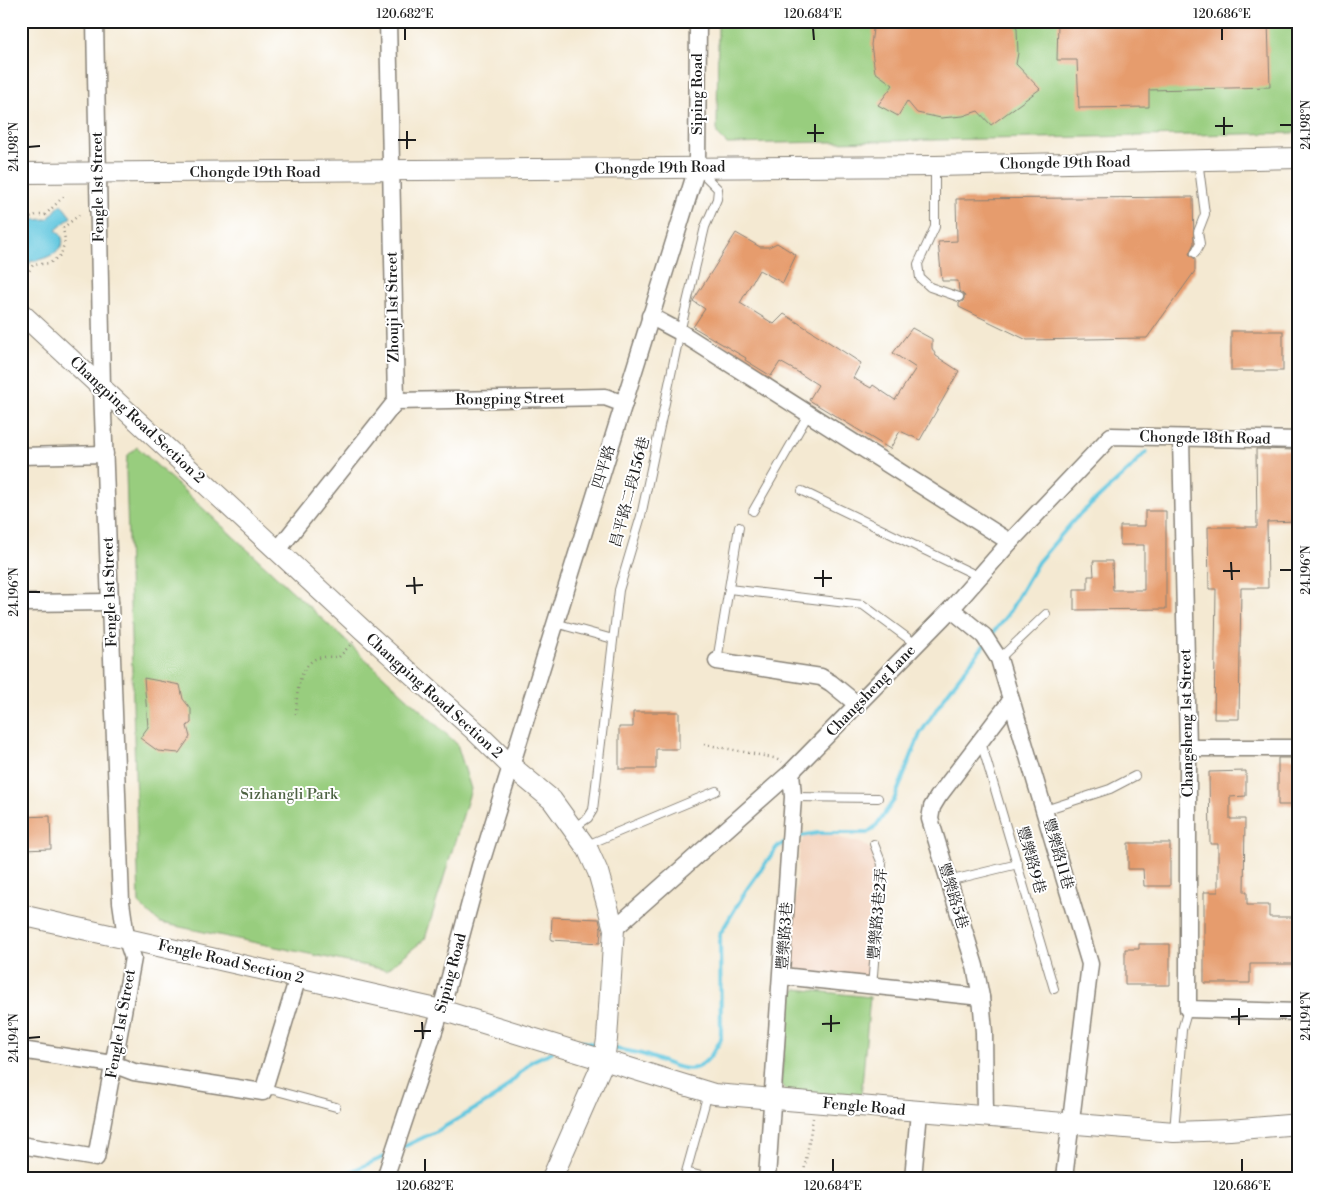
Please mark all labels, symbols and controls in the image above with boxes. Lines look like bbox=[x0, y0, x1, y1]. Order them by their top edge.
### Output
text: 120.682°E bbox=[376, 7, 434, 22]
text: 120.684°E bbox=[784, 7, 842, 22]
text: 120.686°E bbox=[1193, 7, 1251, 22]
street label: Siping Road bbox=[688, 53, 707, 135]
text: 24.198°N bbox=[1299, 100, 1314, 150]
text: 24.198°N bbox=[7, 122, 22, 172]
street label: Fengle 1st Street bbox=[88, 131, 108, 242]
street label: Chongde 19th Road bbox=[999, 152, 1131, 174]
street label: Chongde 19th Road bbox=[594, 157, 726, 179]
street label: Chongde 19th Road bbox=[190, 163, 321, 182]
street label: Zhouji 1st Street bbox=[383, 251, 403, 363]
street label: Changping Road Section 2 bbox=[65, 352, 209, 488]
street label: Rongping Street bbox=[455, 389, 566, 409]
street label: Chongde 18th Road bbox=[1139, 427, 1271, 449]
street label: 昌平路二段156巷 bbox=[606, 435, 654, 549]
street label: 四平路 bbox=[588, 443, 620, 491]
street label: Fengle 1st Street bbox=[99, 536, 121, 648]
text: 24.196°N bbox=[1299, 545, 1314, 595]
text: 24.196°N bbox=[7, 567, 22, 617]
street label: Changping Road Section 2 bbox=[362, 629, 506, 763]
street label: Changsheng Lane bbox=[822, 641, 920, 741]
street label: Changsheng 1st Street bbox=[1176, 648, 1198, 798]
park label: Sizhangli Park bbox=[240, 785, 339, 804]
street label: 豐樂路11巷 bbox=[1039, 816, 1077, 892]
street label: 豐樂路9巷 bbox=[1012, 824, 1050, 896]
street label: 豐樂路5巷 bbox=[934, 861, 972, 931]
street label: 豐樂路3巷2弄 bbox=[865, 867, 891, 961]
street label: 豐樂路3巷 bbox=[773, 901, 797, 971]
street label: Siping Road bbox=[431, 931, 471, 1015]
street label: Fengle Road Section 2 bbox=[156, 936, 306, 988]
street label: Fengle 1st Street bbox=[102, 967, 140, 1080]
text: 24.194°N bbox=[1299, 991, 1314, 1041]
text: 24.194°N bbox=[7, 1013, 22, 1063]
street label: Fengle Road bbox=[822, 1094, 907, 1120]
text: 120.682°E bbox=[396, 1179, 454, 1194]
text: 120.684°E bbox=[804, 1179, 862, 1194]
text: 120.686°E bbox=[1213, 1179, 1271, 1194]

